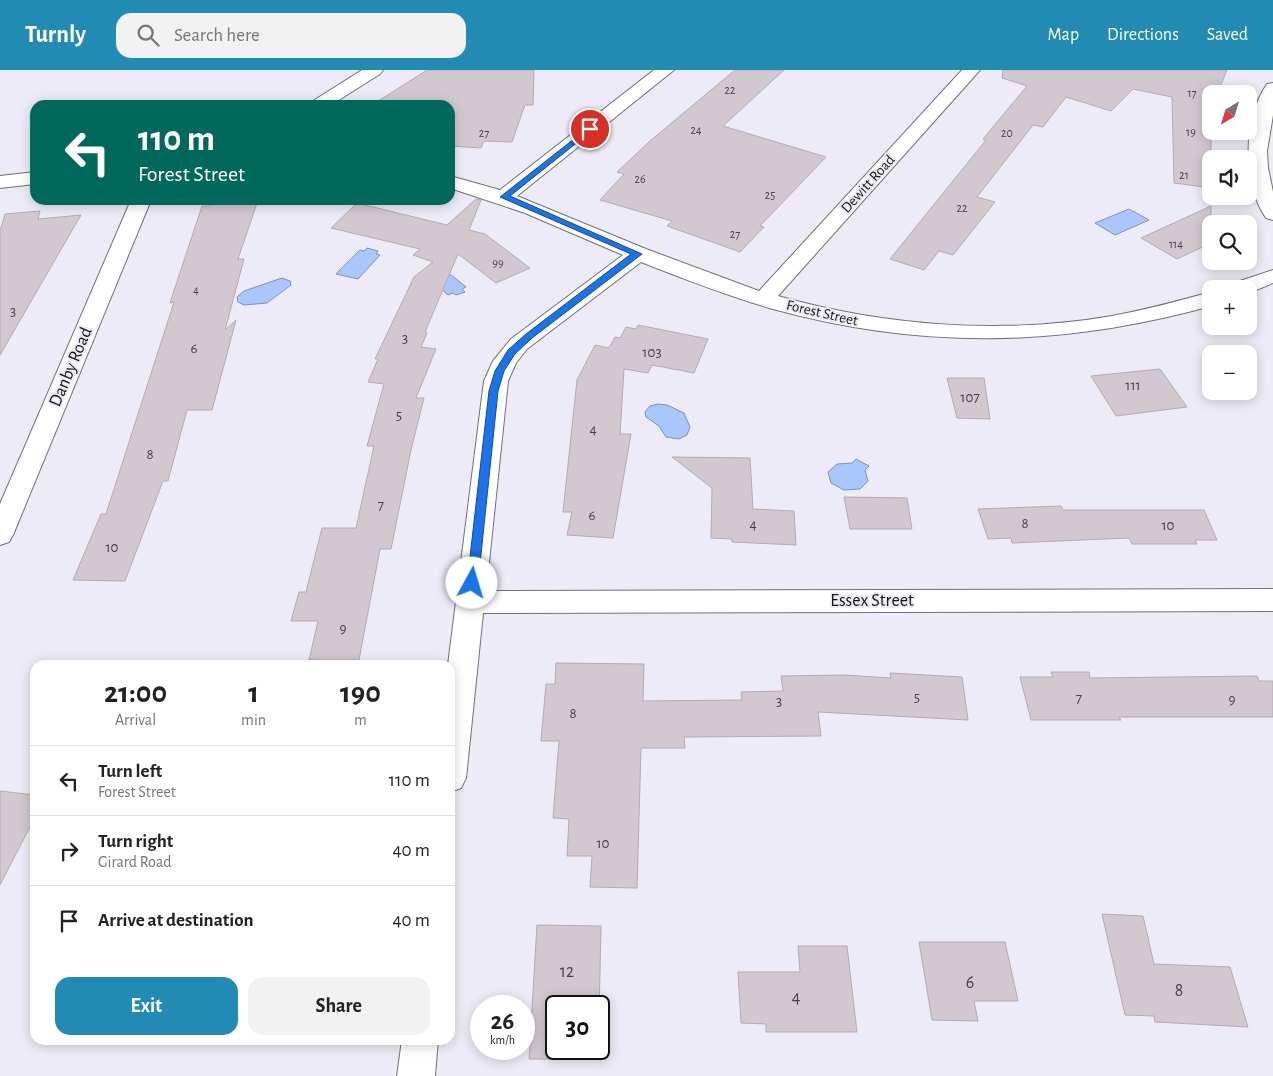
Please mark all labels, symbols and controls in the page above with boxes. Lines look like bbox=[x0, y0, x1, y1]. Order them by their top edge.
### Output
search box bbox=[116, 13, 466, 58]
icon: search bbox=[134, 21, 162, 49]
text: Turnly bbox=[25, 23, 86, 47]
text: Search here bbox=[174, 26, 260, 45]
text: Map bbox=[1048, 26, 1079, 44]
text: Directions bbox=[1107, 26, 1179, 44]
text: Saved bbox=[1207, 26, 1248, 44]
house number: 22 bbox=[725, 84, 736, 96]
north arrow bbox=[1202, 85, 1258, 140]
map controls bbox=[1202, 85, 1257, 400]
house number: 17 bbox=[1187, 87, 1197, 99]
pin bbox=[569, 108, 611, 150]
icon: arrive bbox=[576, 115, 604, 143]
icon: left bbox=[55, 120, 120, 185]
text: 110 m bbox=[138, 122, 215, 157]
house number: 24 bbox=[690, 124, 702, 136]
house number: 19 bbox=[1186, 126, 1196, 138]
house number: 27 bbox=[479, 127, 489, 139]
house number: 20 bbox=[1001, 127, 1013, 139]
button: sound bbox=[1202, 150, 1257, 205]
street label: Dewitt Road bbox=[838, 152, 898, 216]
text: Forest Street bbox=[138, 163, 245, 185]
house number: 21 bbox=[1179, 169, 1189, 181]
house number: 26 bbox=[634, 173, 646, 185]
house number: 25 bbox=[765, 189, 775, 201]
house number: 22 bbox=[957, 202, 968, 214]
button: search bbox=[1202, 215, 1257, 270]
house number: 27 bbox=[730, 228, 740, 240]
house number: 114 bbox=[1169, 238, 1183, 250]
house number: 99 bbox=[492, 257, 504, 269]
button: + bbox=[1202, 280, 1257, 335]
house number: 4 bbox=[193, 284, 199, 296]
street label: Forest Street bbox=[785, 297, 859, 329]
house number: 3 bbox=[10, 304, 16, 319]
street label: Danby Road bbox=[46, 325, 96, 409]
house number: 3 bbox=[402, 331, 408, 346]
house number: 6 bbox=[190, 341, 198, 356]
house number: 103 bbox=[642, 345, 662, 360]
button: − bbox=[1202, 345, 1257, 400]
house number: 111 bbox=[1125, 378, 1141, 393]
house number: 107 bbox=[960, 390, 980, 405]
house number: 5 bbox=[396, 408, 402, 423]
house number: 4 bbox=[589, 422, 597, 437]
house number: 8 bbox=[146, 447, 154, 462]
house number: 7 bbox=[378, 498, 384, 513]
house number: 6 bbox=[588, 508, 596, 523]
house number: 8 bbox=[1021, 516, 1029, 531]
house number: 4 bbox=[749, 517, 757, 532]
house number: 10 bbox=[1161, 518, 1175, 533]
house number: 10 bbox=[105, 540, 119, 555]
position arrow bbox=[445, 556, 497, 608]
street label: Essex Street bbox=[830, 592, 914, 610]
house number: 9 bbox=[339, 621, 347, 636]
text: 21:00 bbox=[104, 678, 167, 708]
text: 1 bbox=[248, 678, 259, 708]
text: 190 bbox=[340, 678, 381, 708]
house number: 5 bbox=[914, 690, 920, 705]
house number: 7 bbox=[1076, 691, 1082, 706]
house number: 9 bbox=[1228, 692, 1236, 707]
house number: 3 bbox=[776, 694, 782, 709]
house number: 8 bbox=[569, 706, 577, 721]
text: Arrival bbox=[115, 712, 156, 728]
text: min bbox=[241, 712, 266, 728]
text: m bbox=[354, 712, 367, 728]
text: Turn left bbox=[98, 762, 162, 781]
icon: left bbox=[55, 767, 83, 795]
text: 110 m bbox=[389, 771, 430, 790]
text: Forest Street bbox=[98, 784, 176, 800]
text: Turn right bbox=[98, 832, 173, 851]
house number: 10 bbox=[596, 836, 610, 851]
icon: right bbox=[55, 837, 83, 865]
text: 40 m bbox=[392, 841, 430, 860]
text: Girard Road bbox=[98, 854, 172, 870]
icon: arrive bbox=[55, 907, 83, 935]
text: Arrive at destination bbox=[98, 911, 254, 930]
text: 40 m bbox=[392, 911, 430, 930]
house number: 12 bbox=[560, 963, 574, 981]
house number: 6 bbox=[966, 974, 974, 992]
button: Exit bbox=[55, 977, 238, 1035]
button: Share bbox=[248, 977, 430, 1035]
house number: 8 bbox=[1175, 982, 1183, 1000]
house number: 4 bbox=[792, 989, 801, 1007]
speed limit sign: 30 bbox=[545, 995, 610, 1060]
text: 26 bbox=[491, 1009, 514, 1034]
text: km/h bbox=[490, 1034, 515, 1046]

